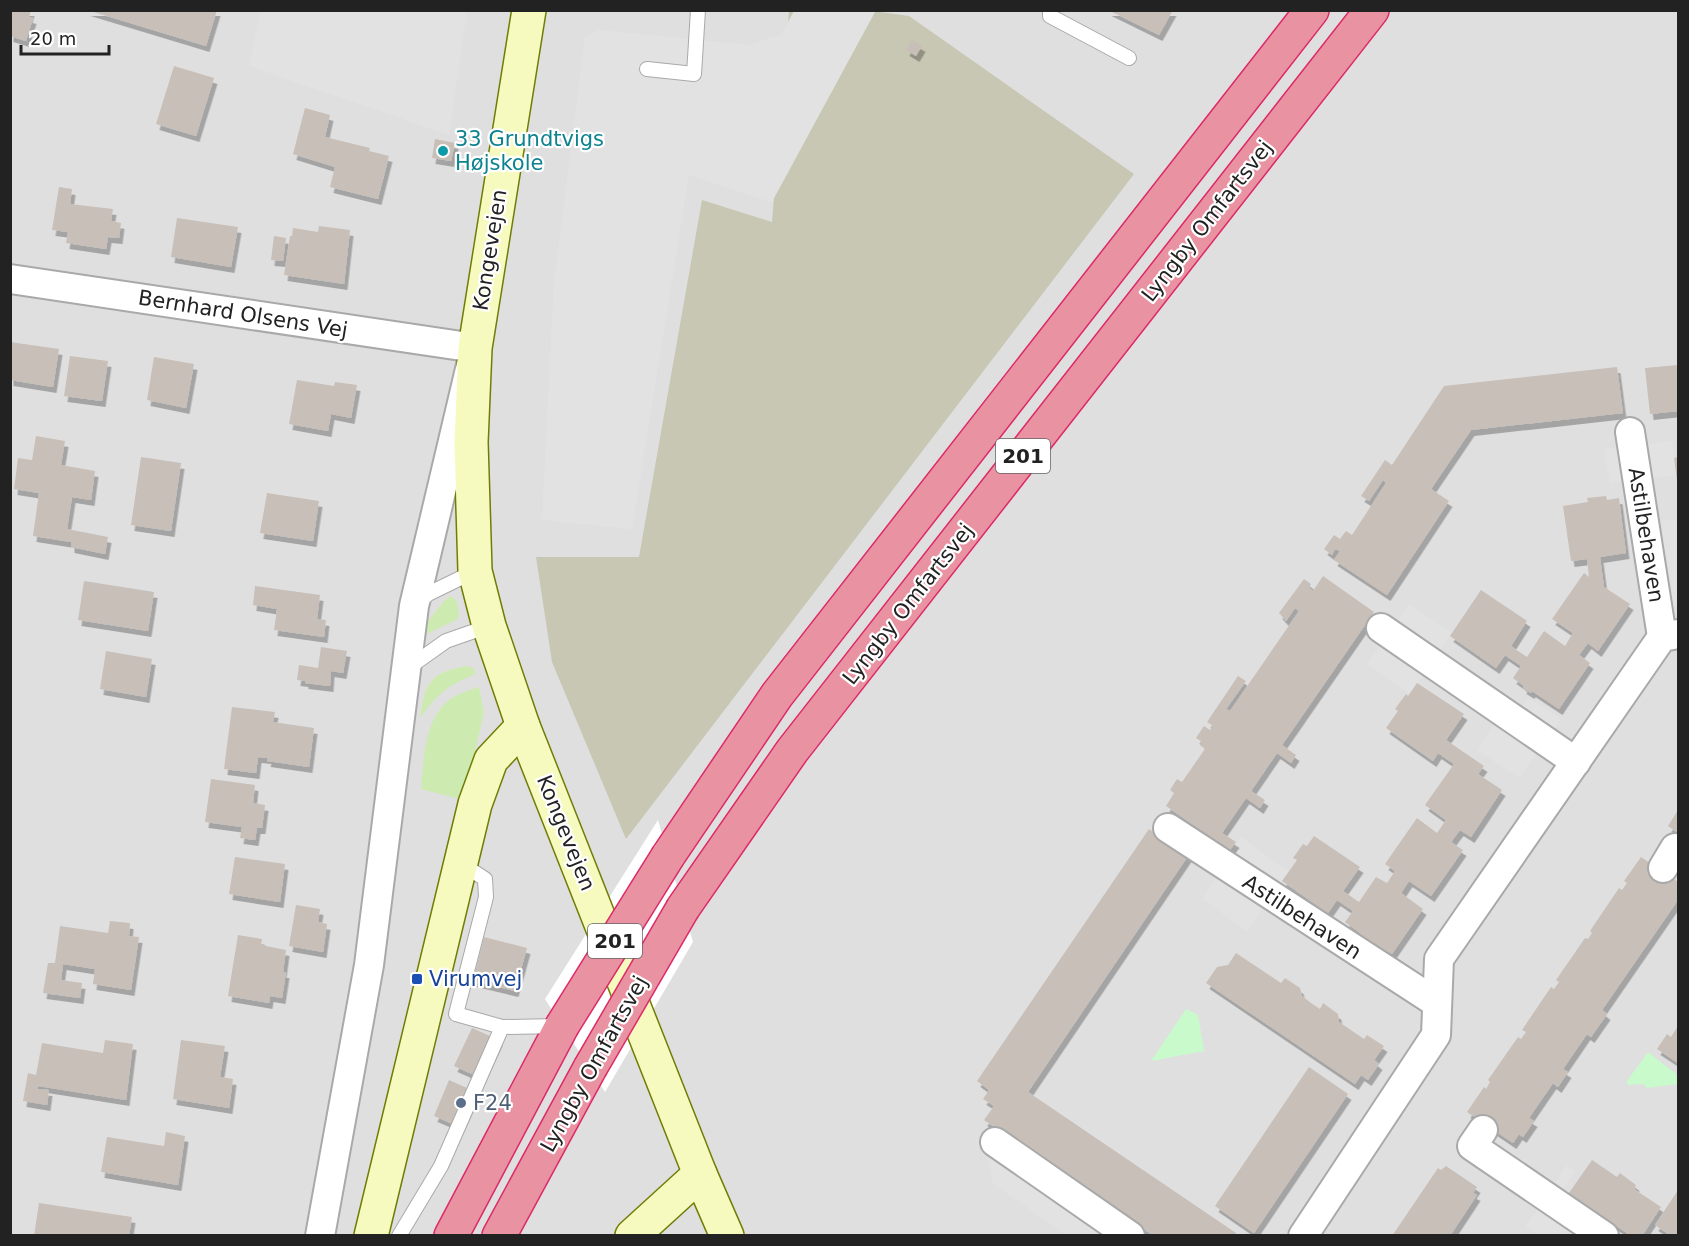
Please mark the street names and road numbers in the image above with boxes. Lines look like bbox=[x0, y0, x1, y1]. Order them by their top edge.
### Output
street label: Lyngby Omfartsvej bbox=[1137, 136, 1277, 306]
street label: Kongevejen bbox=[469, 188, 511, 312]
street label: Bernhard Olsens Vej bbox=[136, 286, 350, 342]
road number: 201 bbox=[996, 439, 1050, 473]
street label: Astilbehaven bbox=[1623, 466, 1669, 604]
street label: Lyngby Omfartsvej bbox=[838, 519, 978, 689]
street label: Kongevejen bbox=[532, 772, 600, 894]
street label: Astilbehaven bbox=[1238, 870, 1366, 964]
road number: 201 bbox=[588, 924, 642, 958]
street label: Lyngby Omfartsvej bbox=[536, 972, 652, 1156]

